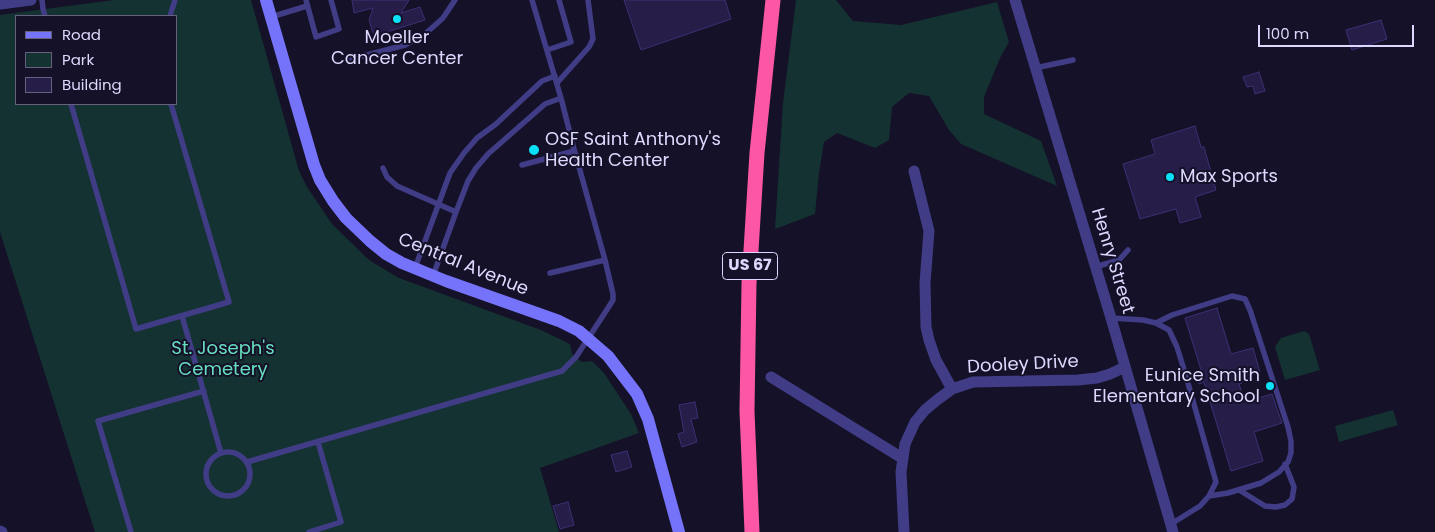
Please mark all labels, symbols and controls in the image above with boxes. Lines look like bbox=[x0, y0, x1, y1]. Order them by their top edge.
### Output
marker: Moeller Cancer Center bbox=[391, 13, 403, 25]
legend bbox=[15, 15, 178, 105]
scale bar bbox=[1260, 15, 1416, 47]
text: 100 m bbox=[1266, 23, 1309, 44]
text: Road bbox=[62, 24, 101, 45]
place label: Moeller Cancer Center bbox=[331, 27, 463, 70]
text: Park bbox=[62, 49, 94, 70]
text: Building bbox=[62, 74, 122, 95]
place label: OSF Saint Anthony's Health Center bbox=[545, 129, 721, 172]
marker: OSF Saint Anthony's Health Center bbox=[527, 143, 541, 157]
place label: Max Sports bbox=[1180, 166, 1278, 188]
marker: Max Sports bbox=[1164, 171, 1176, 183]
street label: Henry Street bbox=[1086, 205, 1138, 317]
street label: Central Avenue bbox=[395, 229, 531, 301]
road number: US 67 bbox=[722, 252, 778, 280]
park label: St. Joseph's Cemetery bbox=[171, 338, 275, 380]
street label: Dooley Drive bbox=[967, 351, 1079, 379]
place label: Eunice Smith Elementary School bbox=[1093, 365, 1260, 408]
marker: Eunice Smith Elementary School bbox=[1264, 380, 1276, 392]

